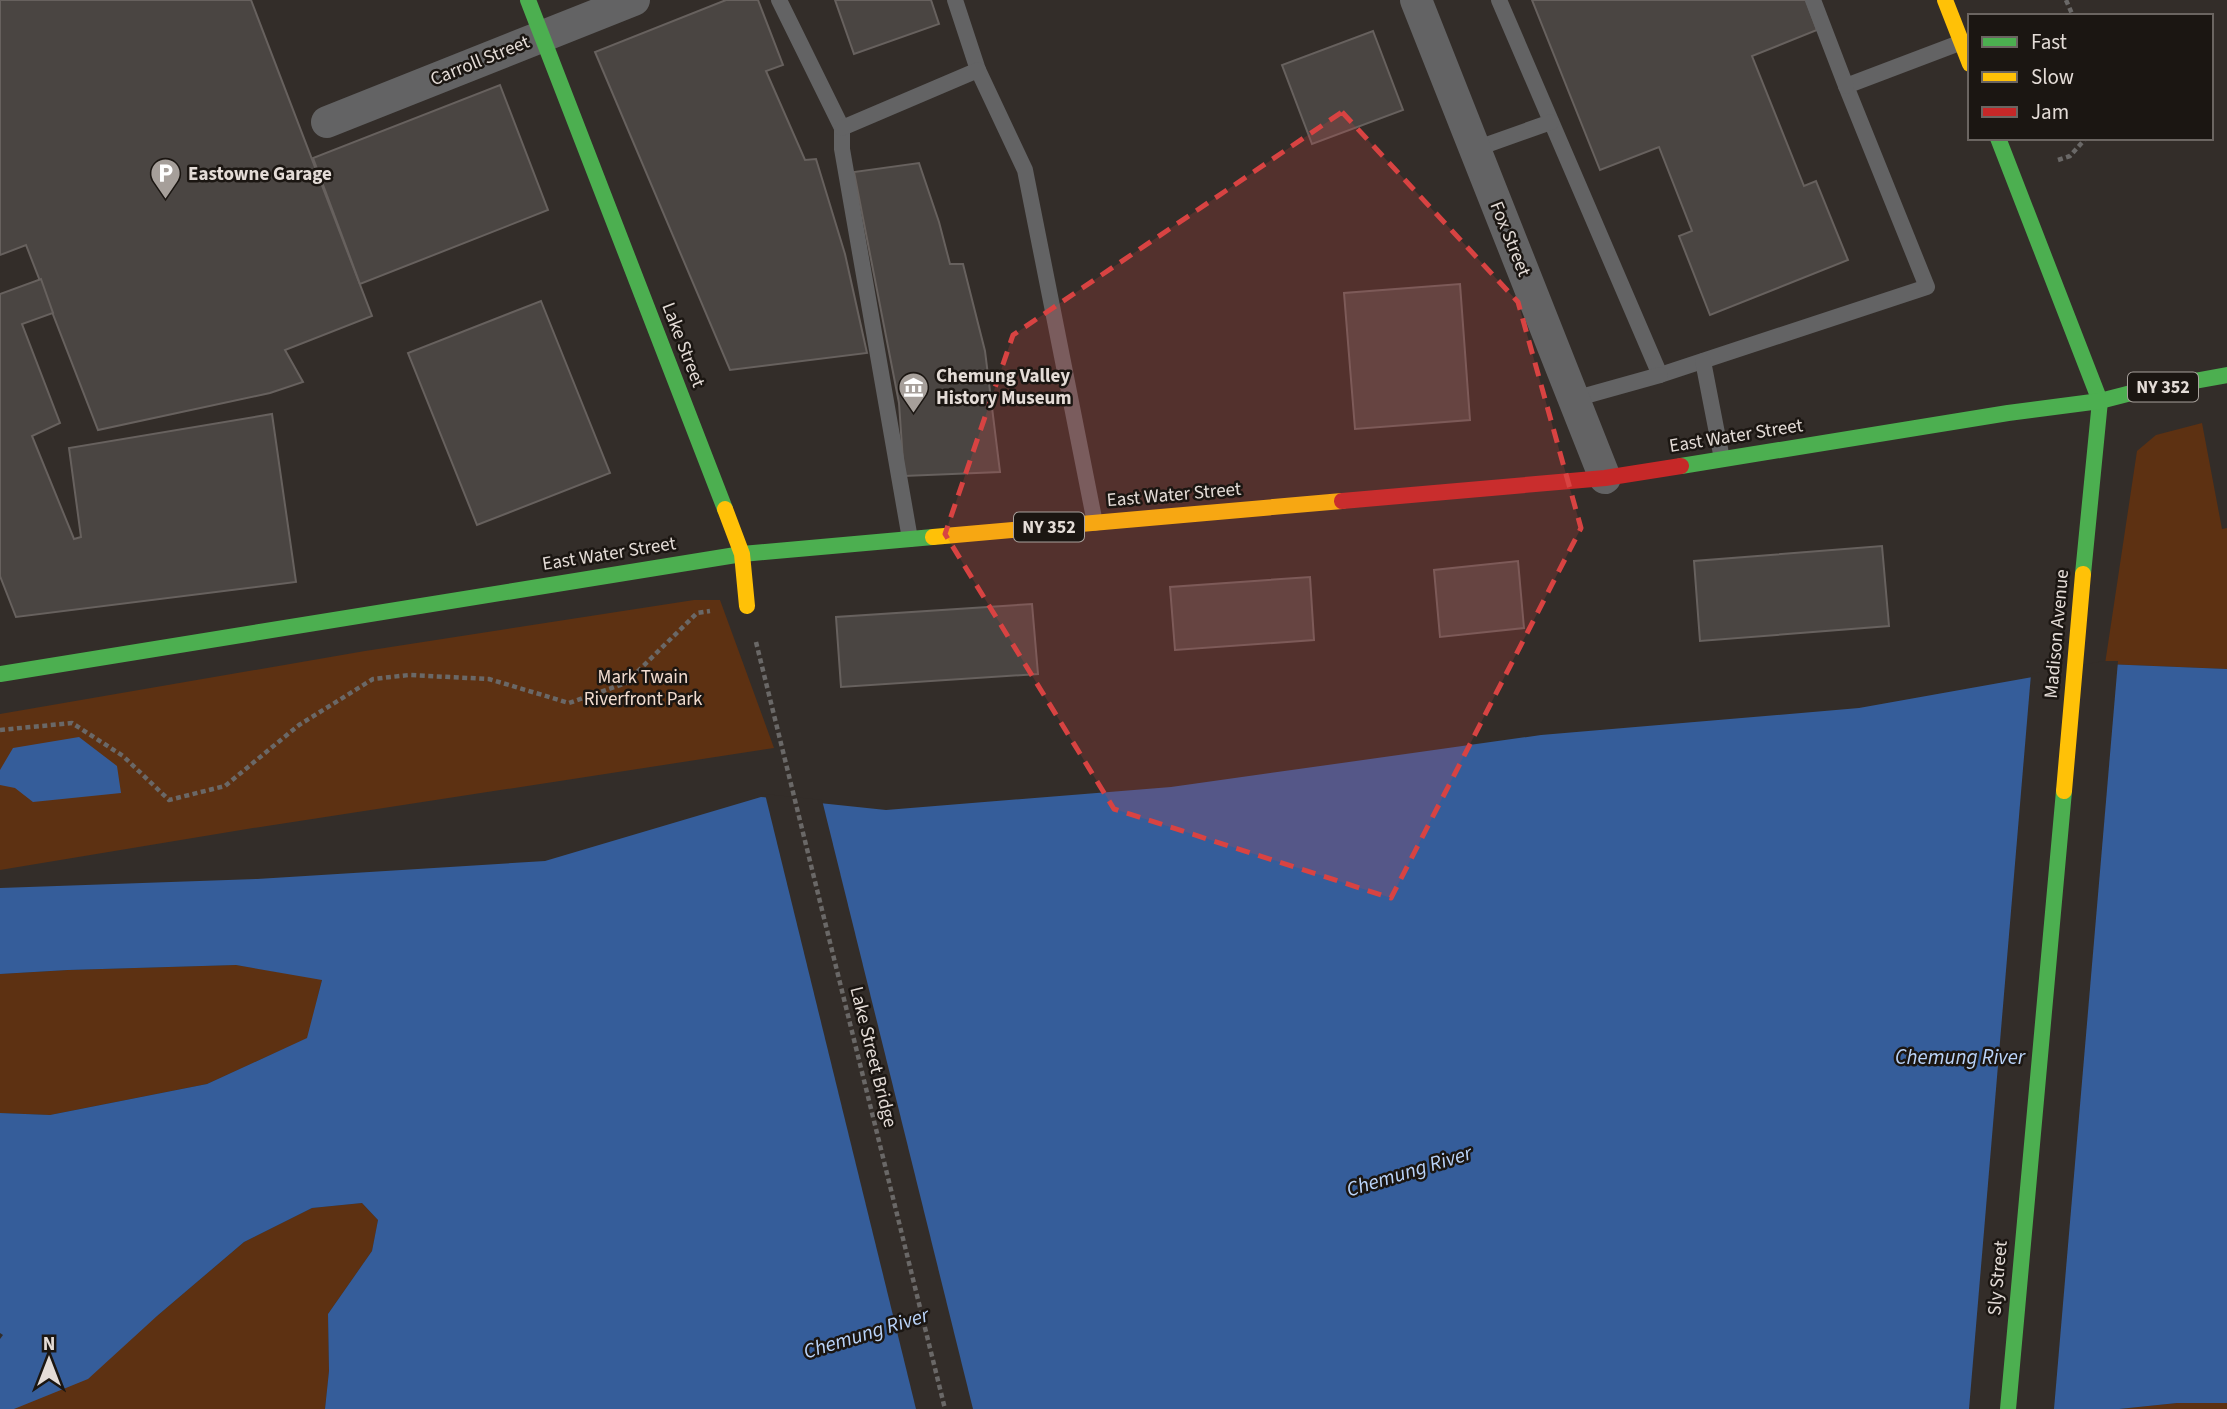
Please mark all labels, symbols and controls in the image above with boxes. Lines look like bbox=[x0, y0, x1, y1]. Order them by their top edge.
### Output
legend bbox=[1968, 14, 2213, 140]
text: Fast bbox=[2031, 27, 2067, 57]
street label: Carroll Street bbox=[426, 29, 534, 93]
text: Slow bbox=[2031, 62, 2074, 92]
text: Jam bbox=[2031, 97, 2069, 127]
parking icon: Eastowne Garage bbox=[148, 157, 182, 201]
place label: Eastowne Garage bbox=[188, 161, 332, 188]
street label: Fox Street bbox=[1483, 197, 1538, 281]
street label: Lake Street bbox=[655, 299, 712, 392]
place label: Chemung Valley History Museum bbox=[936, 363, 1072, 412]
museum icon: Chemung Valley History Museum bbox=[896, 370, 930, 414]
road number: NY 352 bbox=[2128, 372, 2198, 402]
street label: East Water Street bbox=[1667, 412, 1805, 460]
street label: East Water Street bbox=[1106, 476, 1243, 514]
road number: NY 352 bbox=[1014, 512, 1084, 542]
street label: East Water Street bbox=[540, 530, 678, 578]
street label: Madison Avenue bbox=[2038, 568, 2076, 700]
park label: Mark Twain Riverfront Park bbox=[584, 664, 703, 713]
street label: Lake Street Bridge bbox=[842, 984, 904, 1130]
water label: Chemung River bbox=[1895, 1042, 2026, 1072]
water label: Chemung River bbox=[1342, 1137, 1476, 1204]
street label: Sly Street bbox=[1981, 1239, 2015, 1317]
water label: Chemung River bbox=[799, 1299, 933, 1366]
north arrow bbox=[14, 1325, 84, 1395]
text: N bbox=[43, 1331, 55, 1358]

